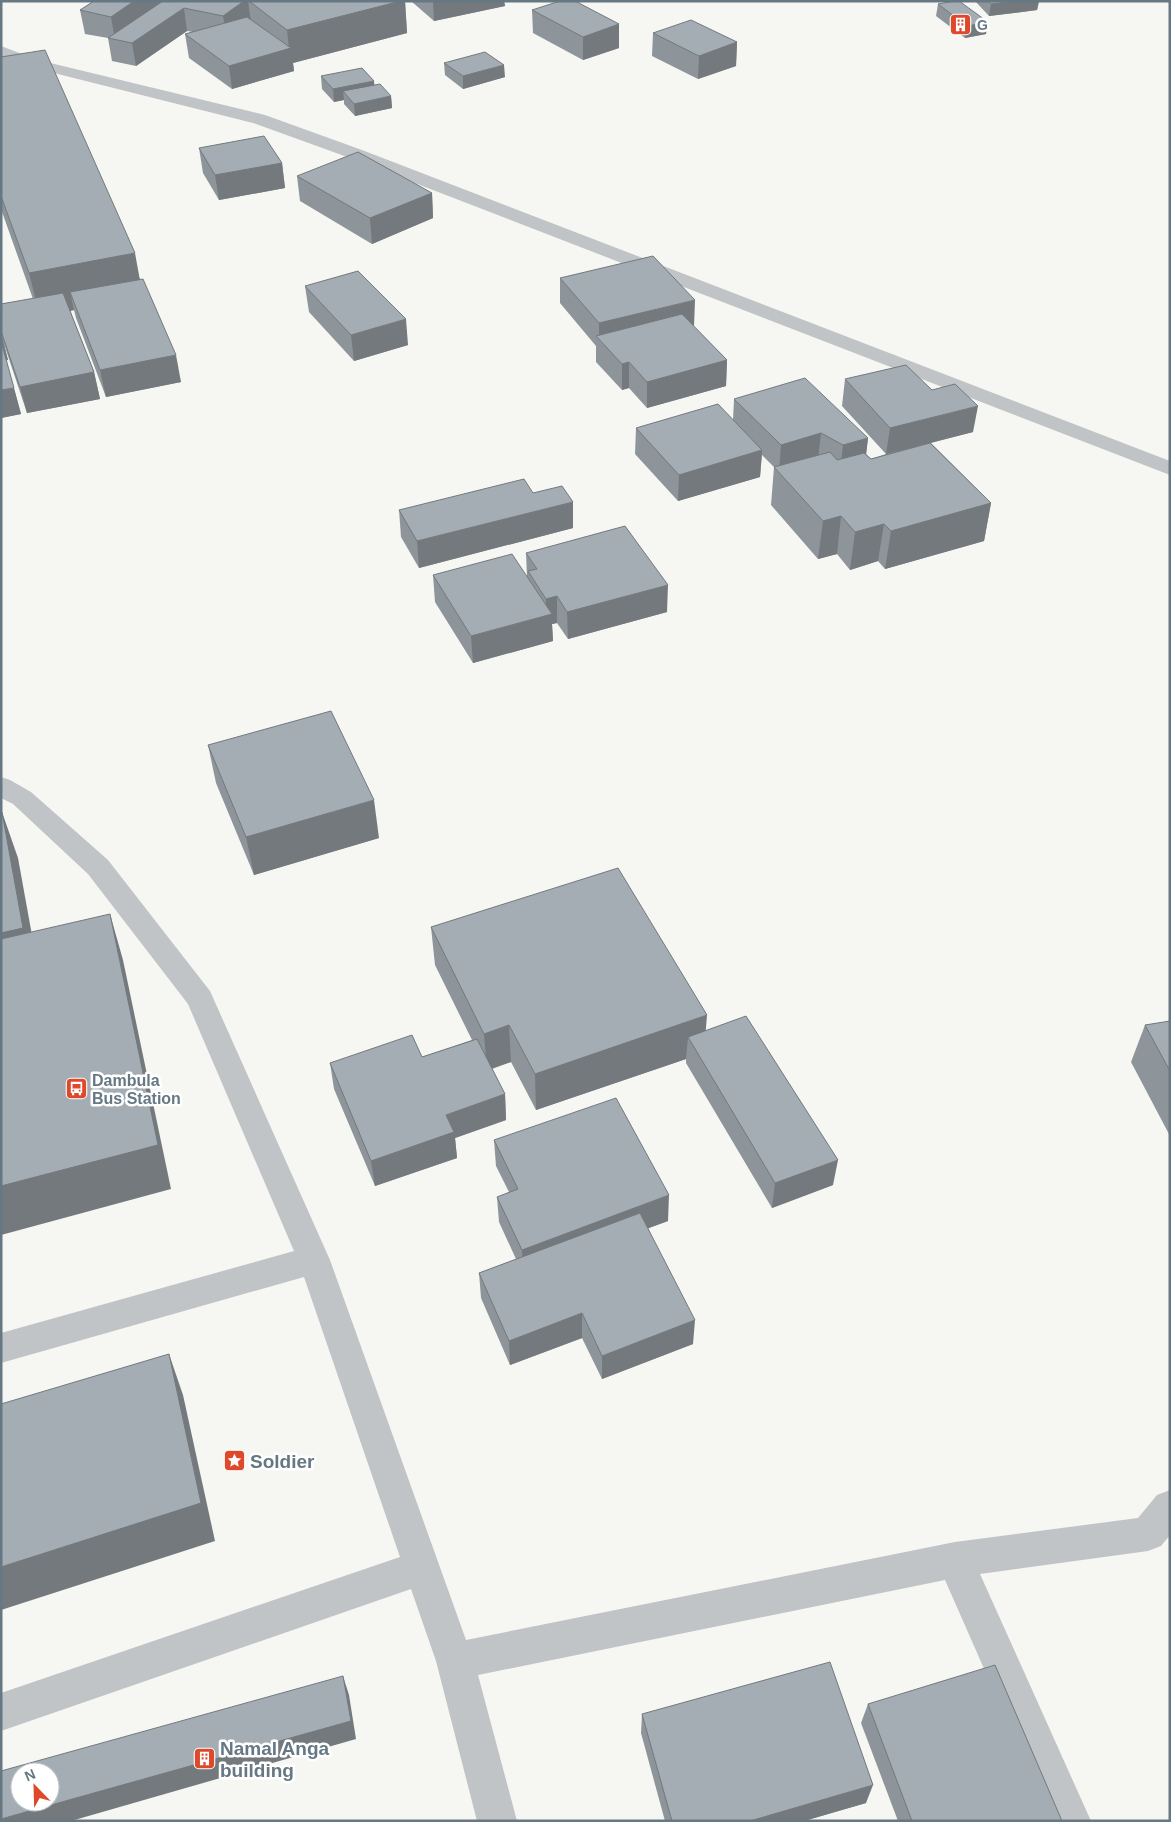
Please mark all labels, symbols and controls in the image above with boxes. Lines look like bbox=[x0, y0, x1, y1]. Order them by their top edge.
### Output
building icon: G bbox=[949, 13, 973, 37]
place label: G bbox=[977, 17, 988, 33]
place label: Dambula Bus Station bbox=[92, 1072, 181, 1107]
bus stop icon: Dambula Bus Station bbox=[64, 1077, 88, 1101]
place icon: Soldier bbox=[222, 1449, 246, 1473]
place label: Soldier bbox=[250, 1451, 315, 1472]
place label: Namal Anga building bbox=[220, 1738, 330, 1781]
building icon: Namal Anga building bbox=[192, 1747, 216, 1771]
north arrow bbox=[10, 1762, 60, 1812]
text: N bbox=[22, 1766, 38, 1784]

